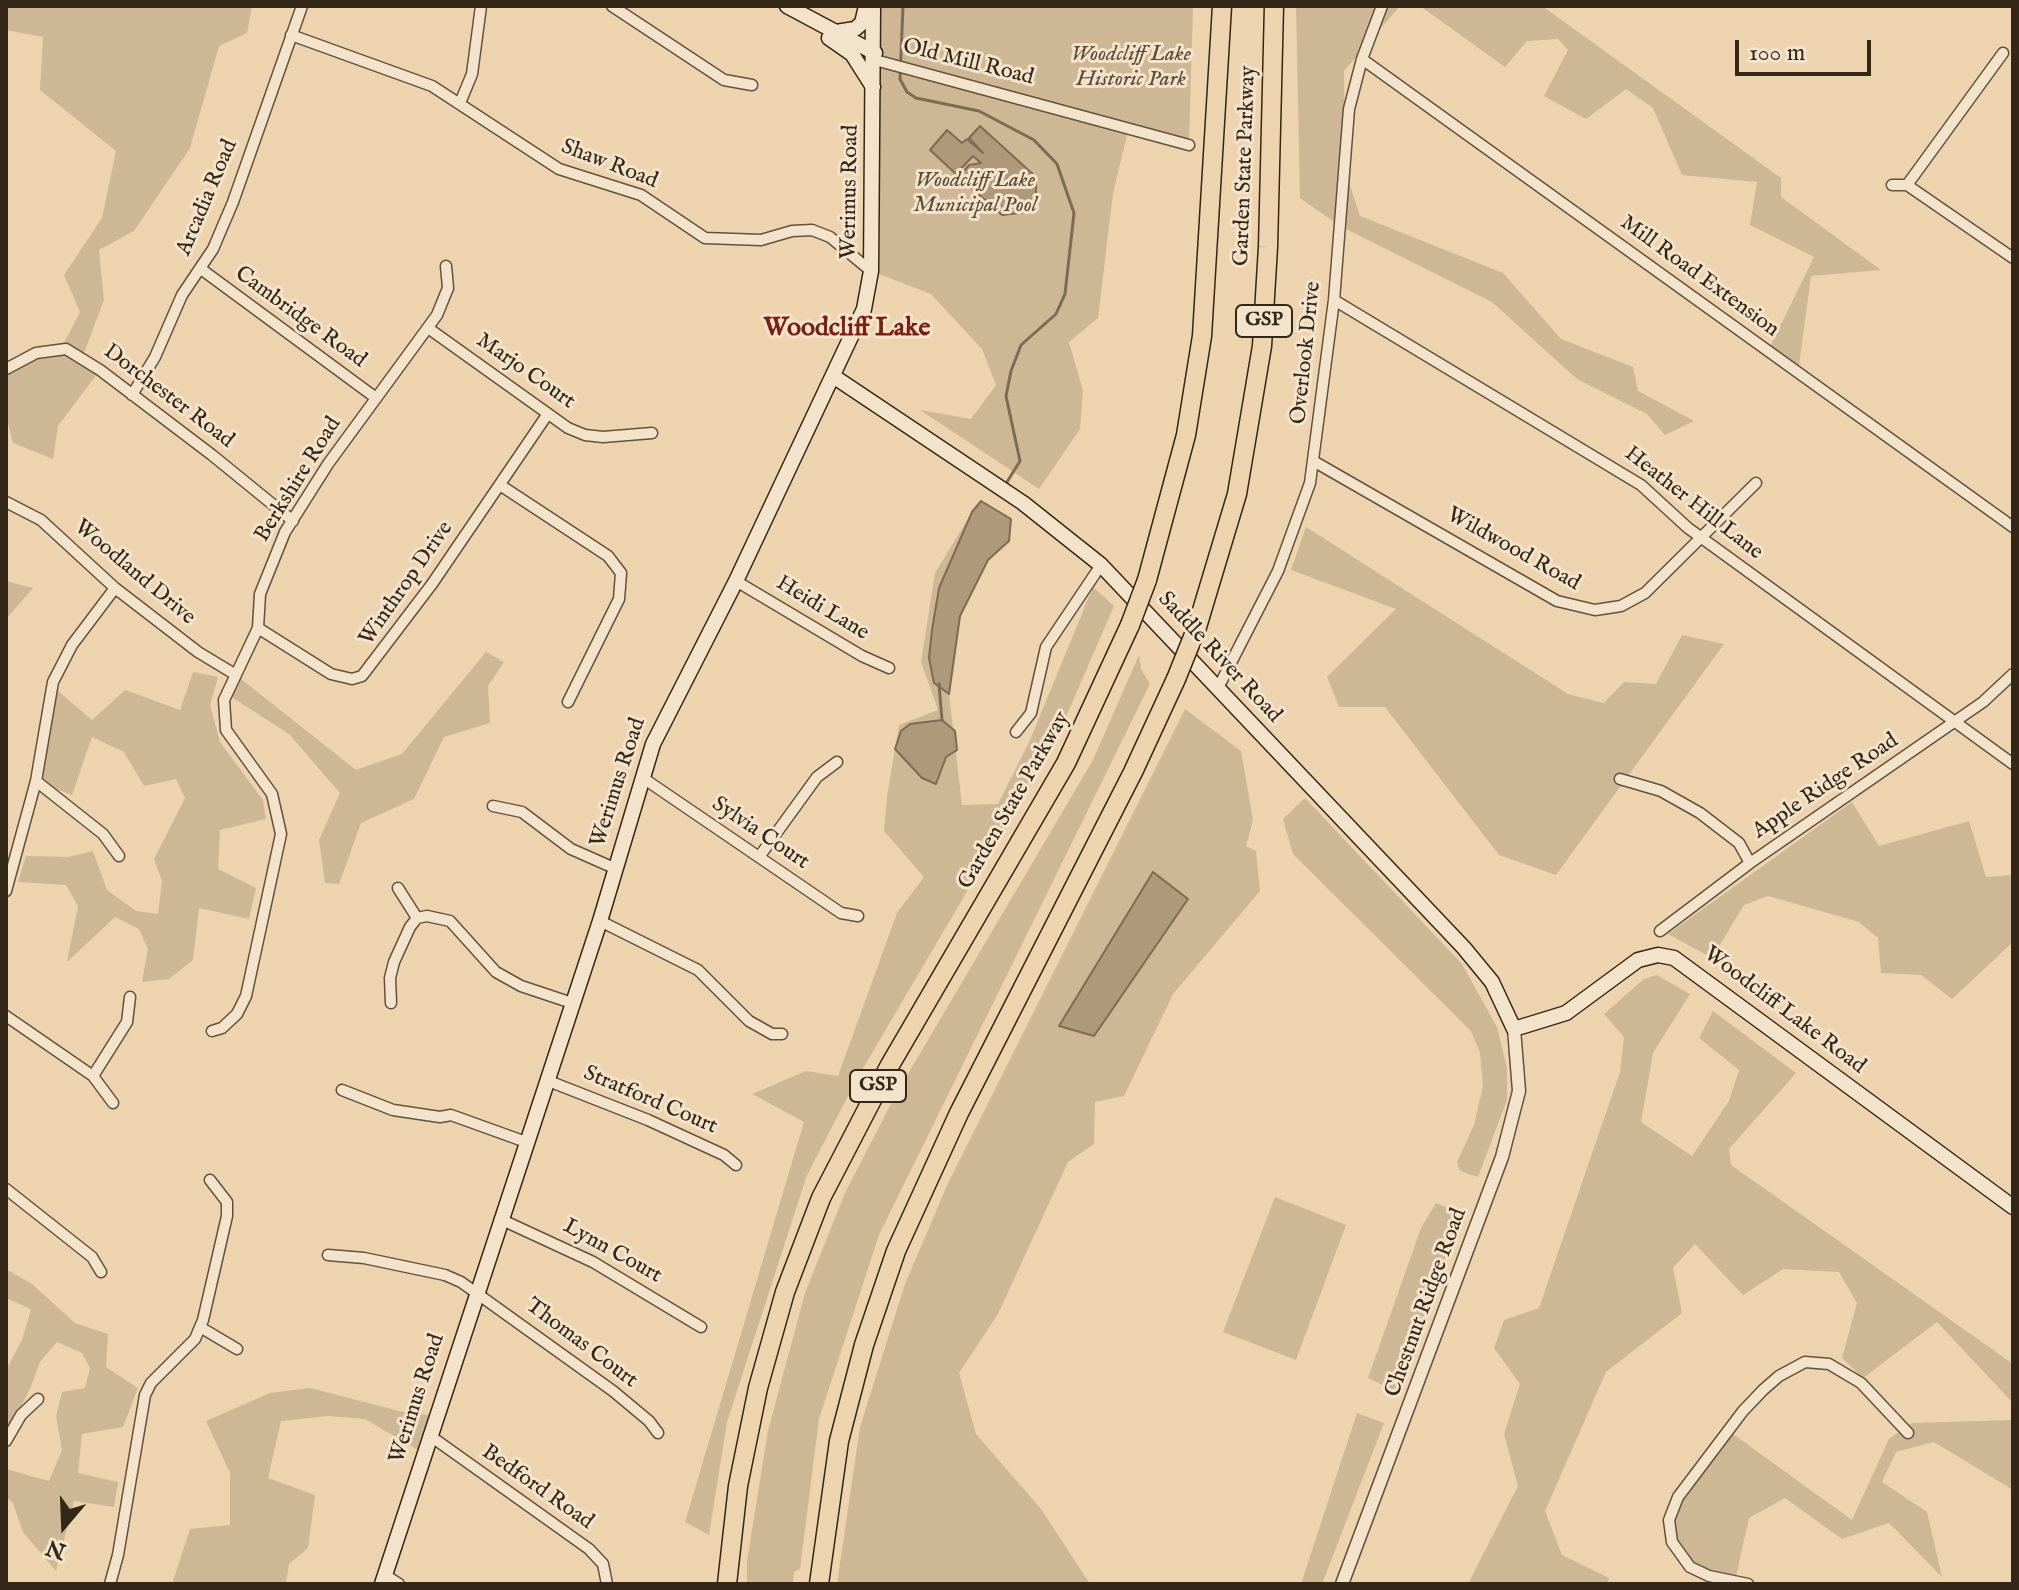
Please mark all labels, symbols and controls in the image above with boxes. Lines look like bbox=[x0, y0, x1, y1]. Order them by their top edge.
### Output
scale bar bbox=[1739, 24, 1875, 74]
street label: Old Mill Road bbox=[900, 34, 1036, 92]
text: 100 m bbox=[1749, 38, 1805, 69]
park label: Woodcliff Lake Historic Park bbox=[1071, 42, 1191, 94]
street label: Garden State Parkway bbox=[1229, 65, 1263, 267]
street label: Werimus Road bbox=[837, 125, 865, 259]
street label: Shaw Road bbox=[557, 135, 661, 195]
street label: Arcadia Road bbox=[172, 136, 244, 260]
park label: Woodcliff Lake Municipal Pool bbox=[913, 168, 1037, 220]
street label: Mill Road Extension bbox=[1614, 210, 1784, 344]
street label: Cambridge Road bbox=[229, 261, 371, 375]
street label: Overlook Drive bbox=[1286, 280, 1328, 426]
road number: GSP bbox=[1236, 305, 1292, 337]
district label: Woodcliff Lake bbox=[763, 314, 931, 346]
street label: Marjo Court bbox=[470, 328, 580, 416]
street label: Dorchester Road bbox=[97, 339, 239, 455]
street label: Berkshire Road bbox=[250, 413, 348, 547]
street label: Heather Hill Lane bbox=[1618, 442, 1768, 566]
street label: Wildwood Road bbox=[1442, 502, 1584, 598]
street label: Woodland Drive bbox=[68, 515, 200, 631]
street label: Winthrop Drive bbox=[354, 517, 460, 651]
street label: Heidi Lane bbox=[771, 571, 873, 647]
street label: Saddle River Road bbox=[1151, 587, 1287, 729]
street label: Garden State Parkway bbox=[953, 708, 1077, 894]
street label: Werimus Road bbox=[586, 715, 652, 851]
street label: Apple Ridge Road bbox=[1748, 728, 1904, 846]
street label: Sylvia Court bbox=[706, 792, 814, 876]
street label: Woodcliff Lake Road bbox=[1698, 942, 1870, 1080]
street label: Stratford Court bbox=[579, 1061, 721, 1141]
road number: GSP bbox=[850, 1070, 906, 1102]
street label: Chestnut Ridge Road bbox=[1381, 1205, 1473, 1401]
street label: Lynn Court bbox=[558, 1214, 666, 1290]
street label: Thomas Court bbox=[520, 1293, 642, 1395]
street label: Werimus Road bbox=[385, 1331, 451, 1467]
street label: Bedford Road bbox=[476, 1440, 598, 1536]
north arrow bbox=[24, 1486, 104, 1566]
text: N bbox=[43, 1532, 70, 1565]

